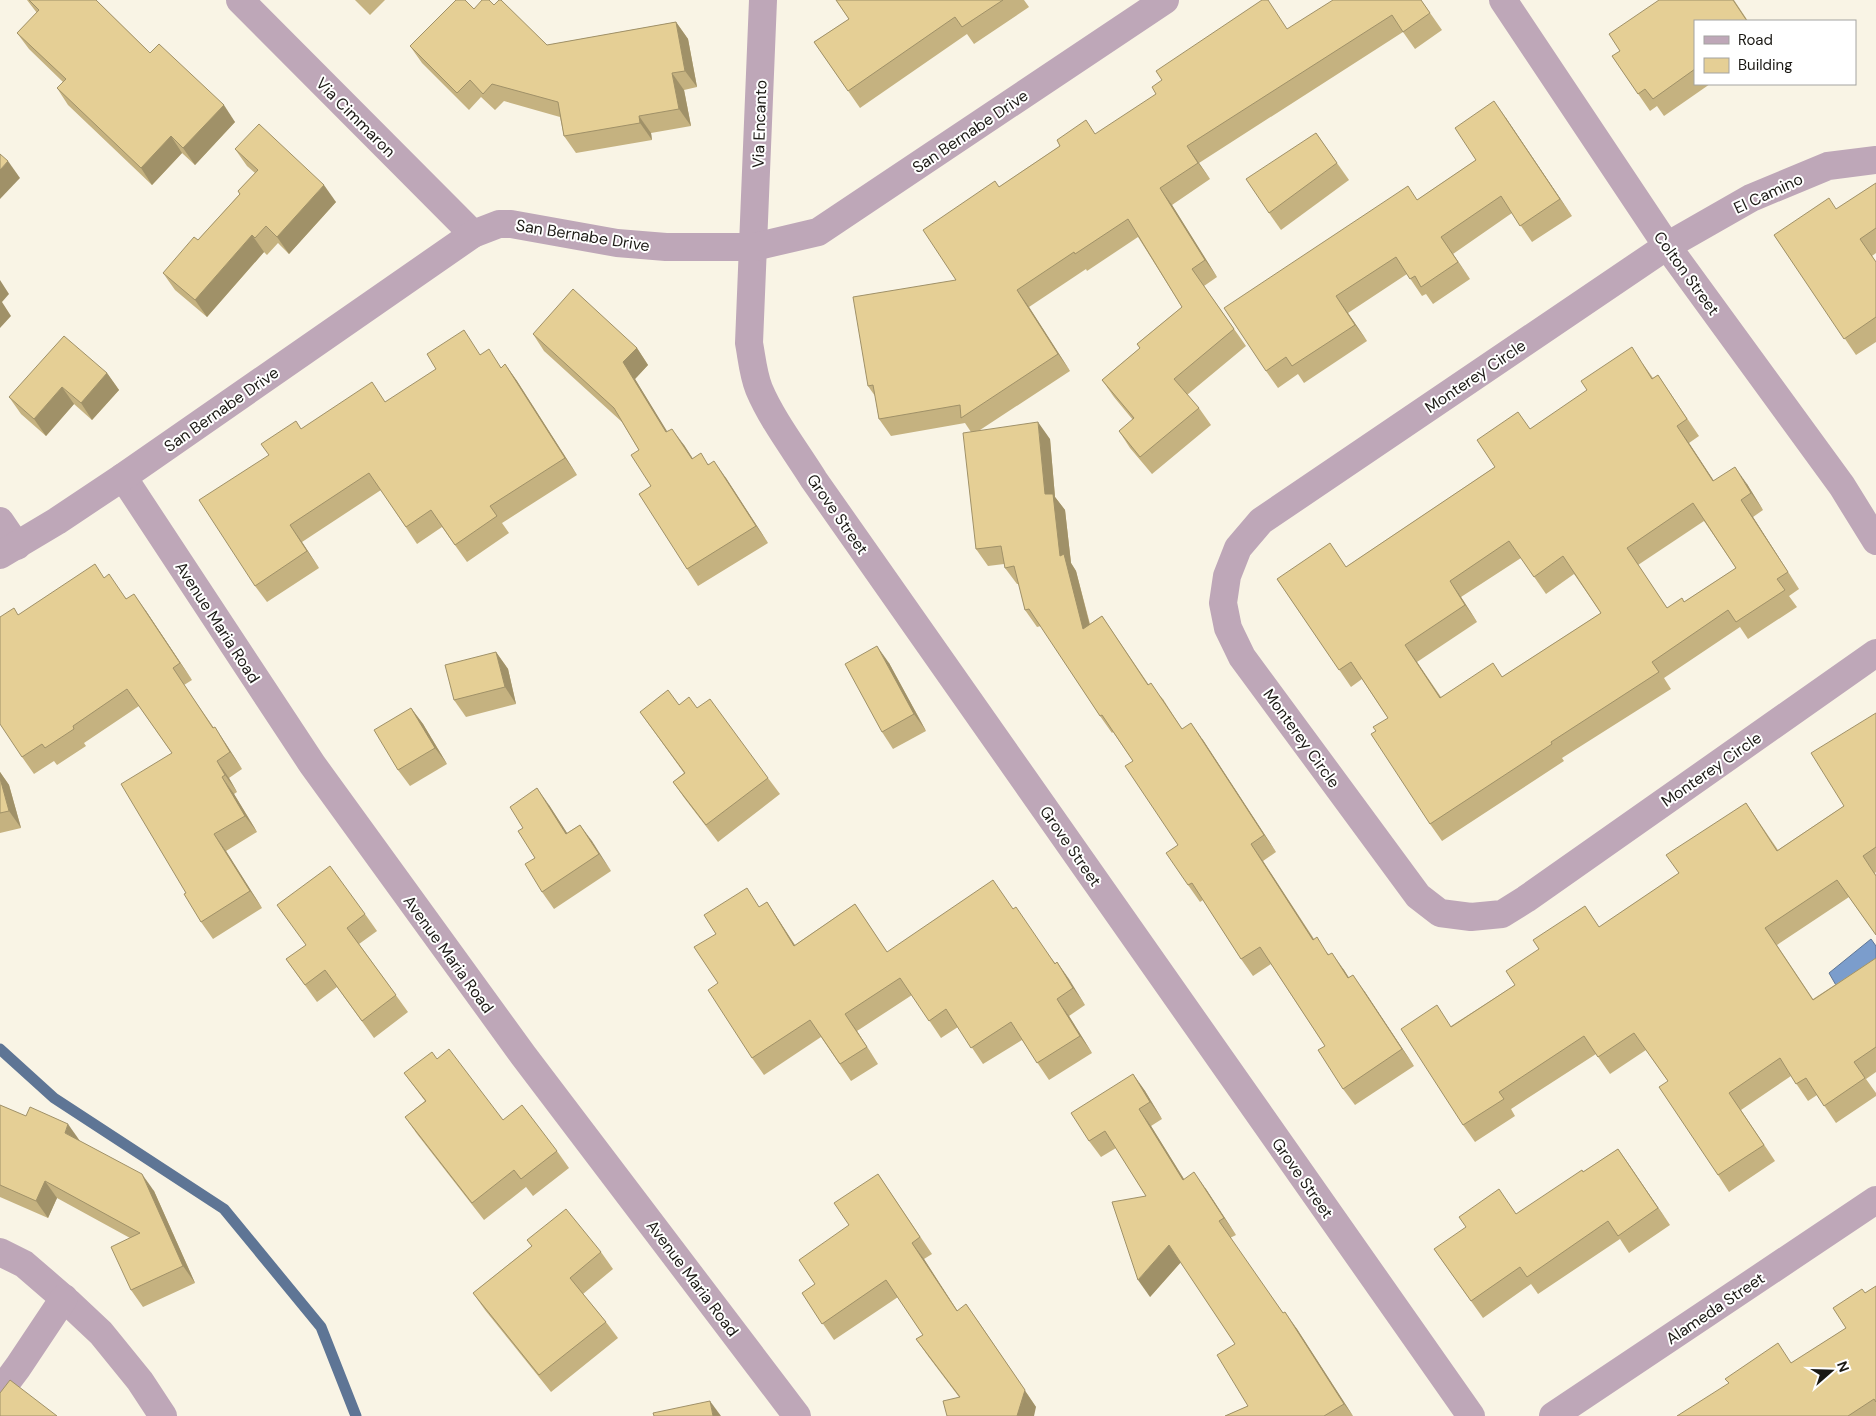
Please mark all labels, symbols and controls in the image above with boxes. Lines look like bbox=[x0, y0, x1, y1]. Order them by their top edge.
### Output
legend bbox=[1694, 20, 1856, 85]
text: Road bbox=[1738, 30, 1773, 50]
text: Building bbox=[1738, 55, 1793, 75]
street label: Via Cimmaron bbox=[311, 73, 400, 162]
street label: Via Encanto bbox=[747, 80, 772, 169]
street label: San Bernabe Drive bbox=[908, 85, 1032, 178]
street label: El Camino bbox=[1730, 168, 1806, 219]
street label: San Bernabe Drive bbox=[515, 215, 651, 256]
street label: Colton Street bbox=[1649, 227, 1724, 319]
street label: Monterey Circle bbox=[1421, 335, 1530, 418]
street label: San Bernabe Drive bbox=[160, 362, 283, 457]
street label: Grove Street bbox=[802, 470, 873, 559]
street label: Avenue Maria Road bbox=[170, 558, 265, 687]
street label: Monterey Circle bbox=[1259, 685, 1345, 792]
street label: Monterey Circle bbox=[1657, 727, 1765, 812]
street label: Grove Street bbox=[1035, 802, 1106, 891]
street label: Avenue Maria Road bbox=[399, 891, 498, 1017]
street label: Grove Street bbox=[1267, 1134, 1338, 1223]
street label: Avenue Maria Road bbox=[642, 1216, 743, 1341]
street label: Alameda Street bbox=[1662, 1268, 1769, 1349]
north arrow bbox=[1806, 1346, 1856, 1396]
text: N bbox=[1833, 1359, 1853, 1374]

